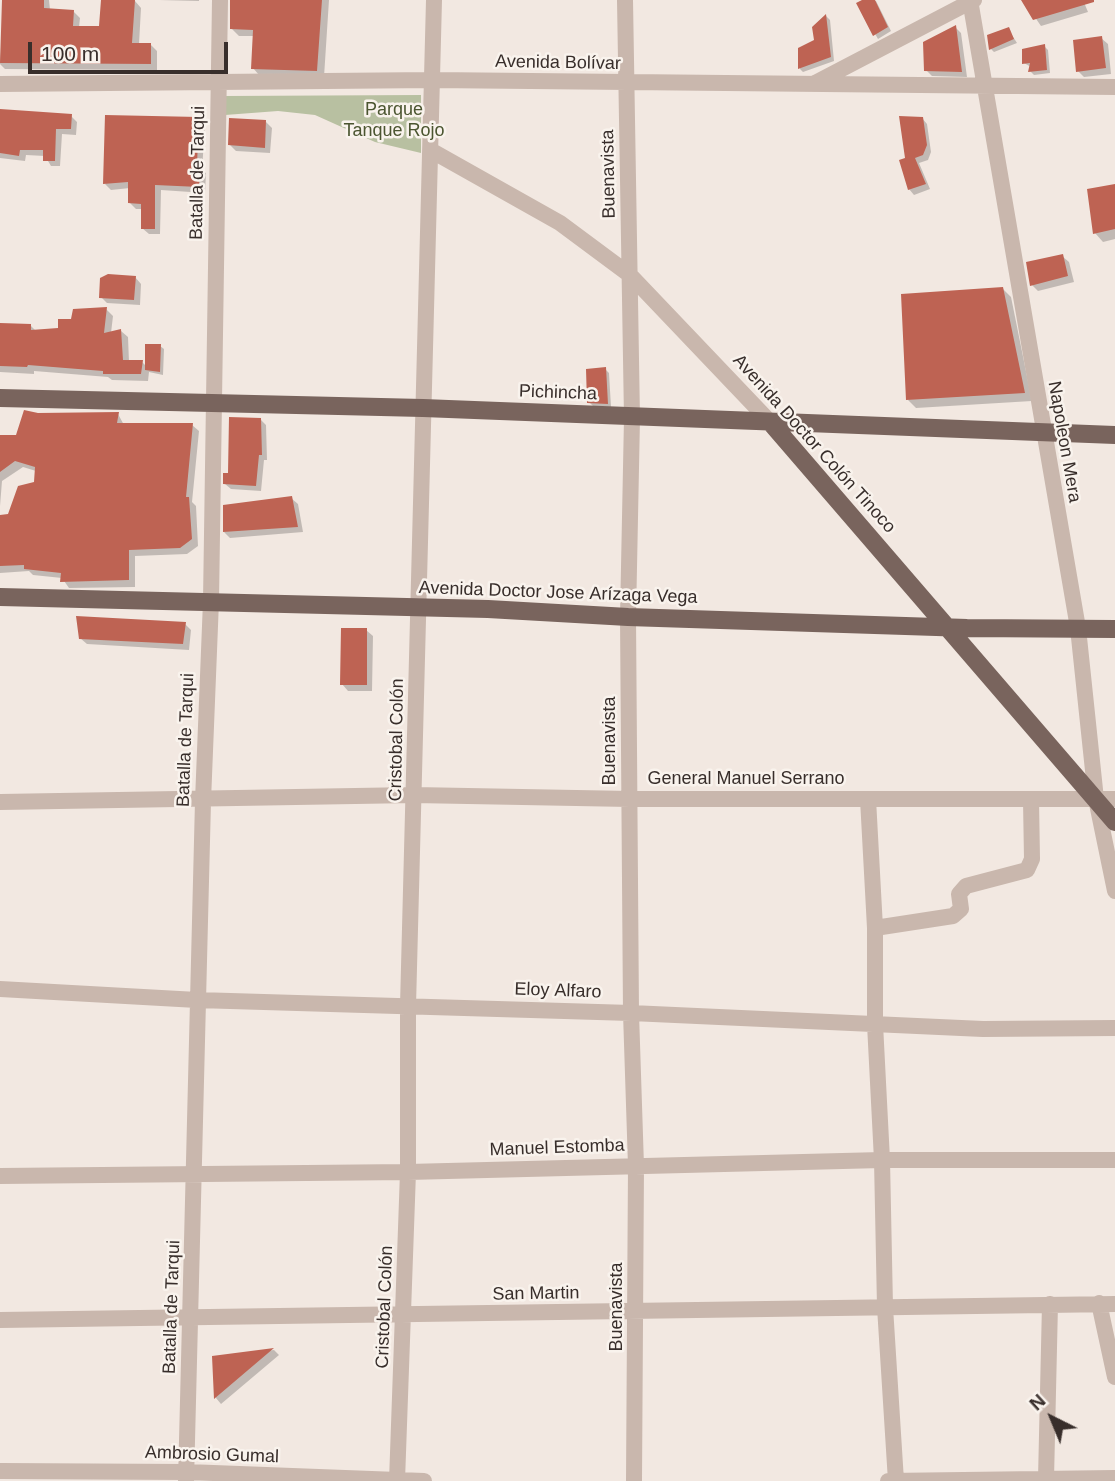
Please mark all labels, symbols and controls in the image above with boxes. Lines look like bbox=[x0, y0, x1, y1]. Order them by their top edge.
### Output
scale bar bbox=[32, 28, 231, 72]
text: 100 m bbox=[41, 42, 99, 65]
street label: Avenida Bolívar bbox=[495, 51, 621, 75]
park label: Parque Tanque Rojo bbox=[343, 99, 445, 142]
street label: Batalla de Tarqui bbox=[186, 106, 210, 240]
street label: Buenavista bbox=[597, 129, 621, 219]
street label: Avenida Doctor Colón Tinoco bbox=[728, 350, 900, 538]
street label: Napoleon Mera bbox=[1043, 380, 1085, 504]
street label: Pichincha bbox=[519, 381, 597, 405]
street label: Avenida Doctor Jose Arízaga Vega bbox=[418, 577, 698, 609]
street label: Batalla de Tarqui bbox=[173, 673, 199, 807]
street label: Cristobal Colón bbox=[385, 678, 409, 802]
street label: Buenavista bbox=[599, 696, 621, 786]
street label: General Manuel Serrano bbox=[647, 768, 845, 790]
street label: Eloy Alfaro bbox=[514, 979, 602, 1003]
street label: Manuel Estomba bbox=[489, 1135, 625, 1161]
street label: Batalla de Tarqui bbox=[159, 1240, 185, 1374]
street label: Cristobal Colón bbox=[372, 1245, 398, 1369]
street label: Buenavista bbox=[606, 1262, 628, 1352]
street label: San Martin bbox=[492, 1282, 580, 1306]
north arrow bbox=[1017, 1383, 1087, 1453]
text: N bbox=[1025, 1390, 1050, 1415]
street label: Ambrosio Gumal bbox=[145, 1442, 279, 1468]

